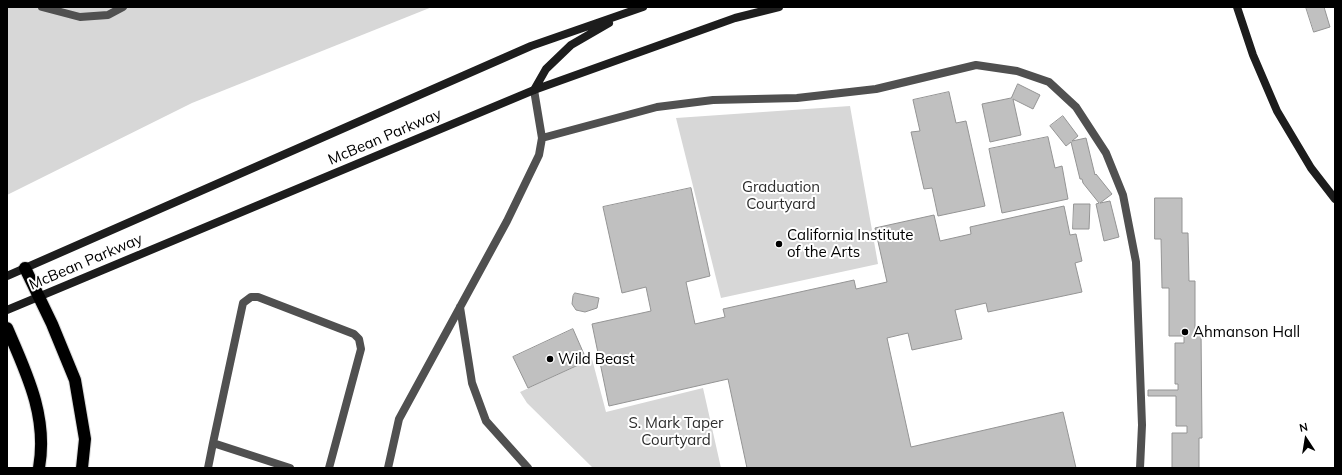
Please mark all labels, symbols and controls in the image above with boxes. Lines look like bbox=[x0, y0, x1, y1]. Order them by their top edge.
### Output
street label: McBean Parkway bbox=[326, 105, 444, 169]
park label: Graduation Courtyard bbox=[742, 178, 820, 213]
place label: California Institute of the Arts bbox=[787, 226, 913, 261]
street label: McBean Parkway bbox=[27, 230, 145, 294]
marker: California Institute of the Arts bbox=[774, 239, 784, 249]
place label: Ahmanson Hall bbox=[1193, 323, 1300, 341]
marker: Ahmanson Hall bbox=[1180, 327, 1190, 337]
place label: Wild Beast bbox=[558, 350, 635, 368]
marker: Wild Beast bbox=[545, 354, 555, 364]
park label: S. Mark Taper Courtyard bbox=[628, 414, 724, 449]
north arrow bbox=[1286, 419, 1326, 459]
text: N bbox=[1298, 420, 1309, 435]

